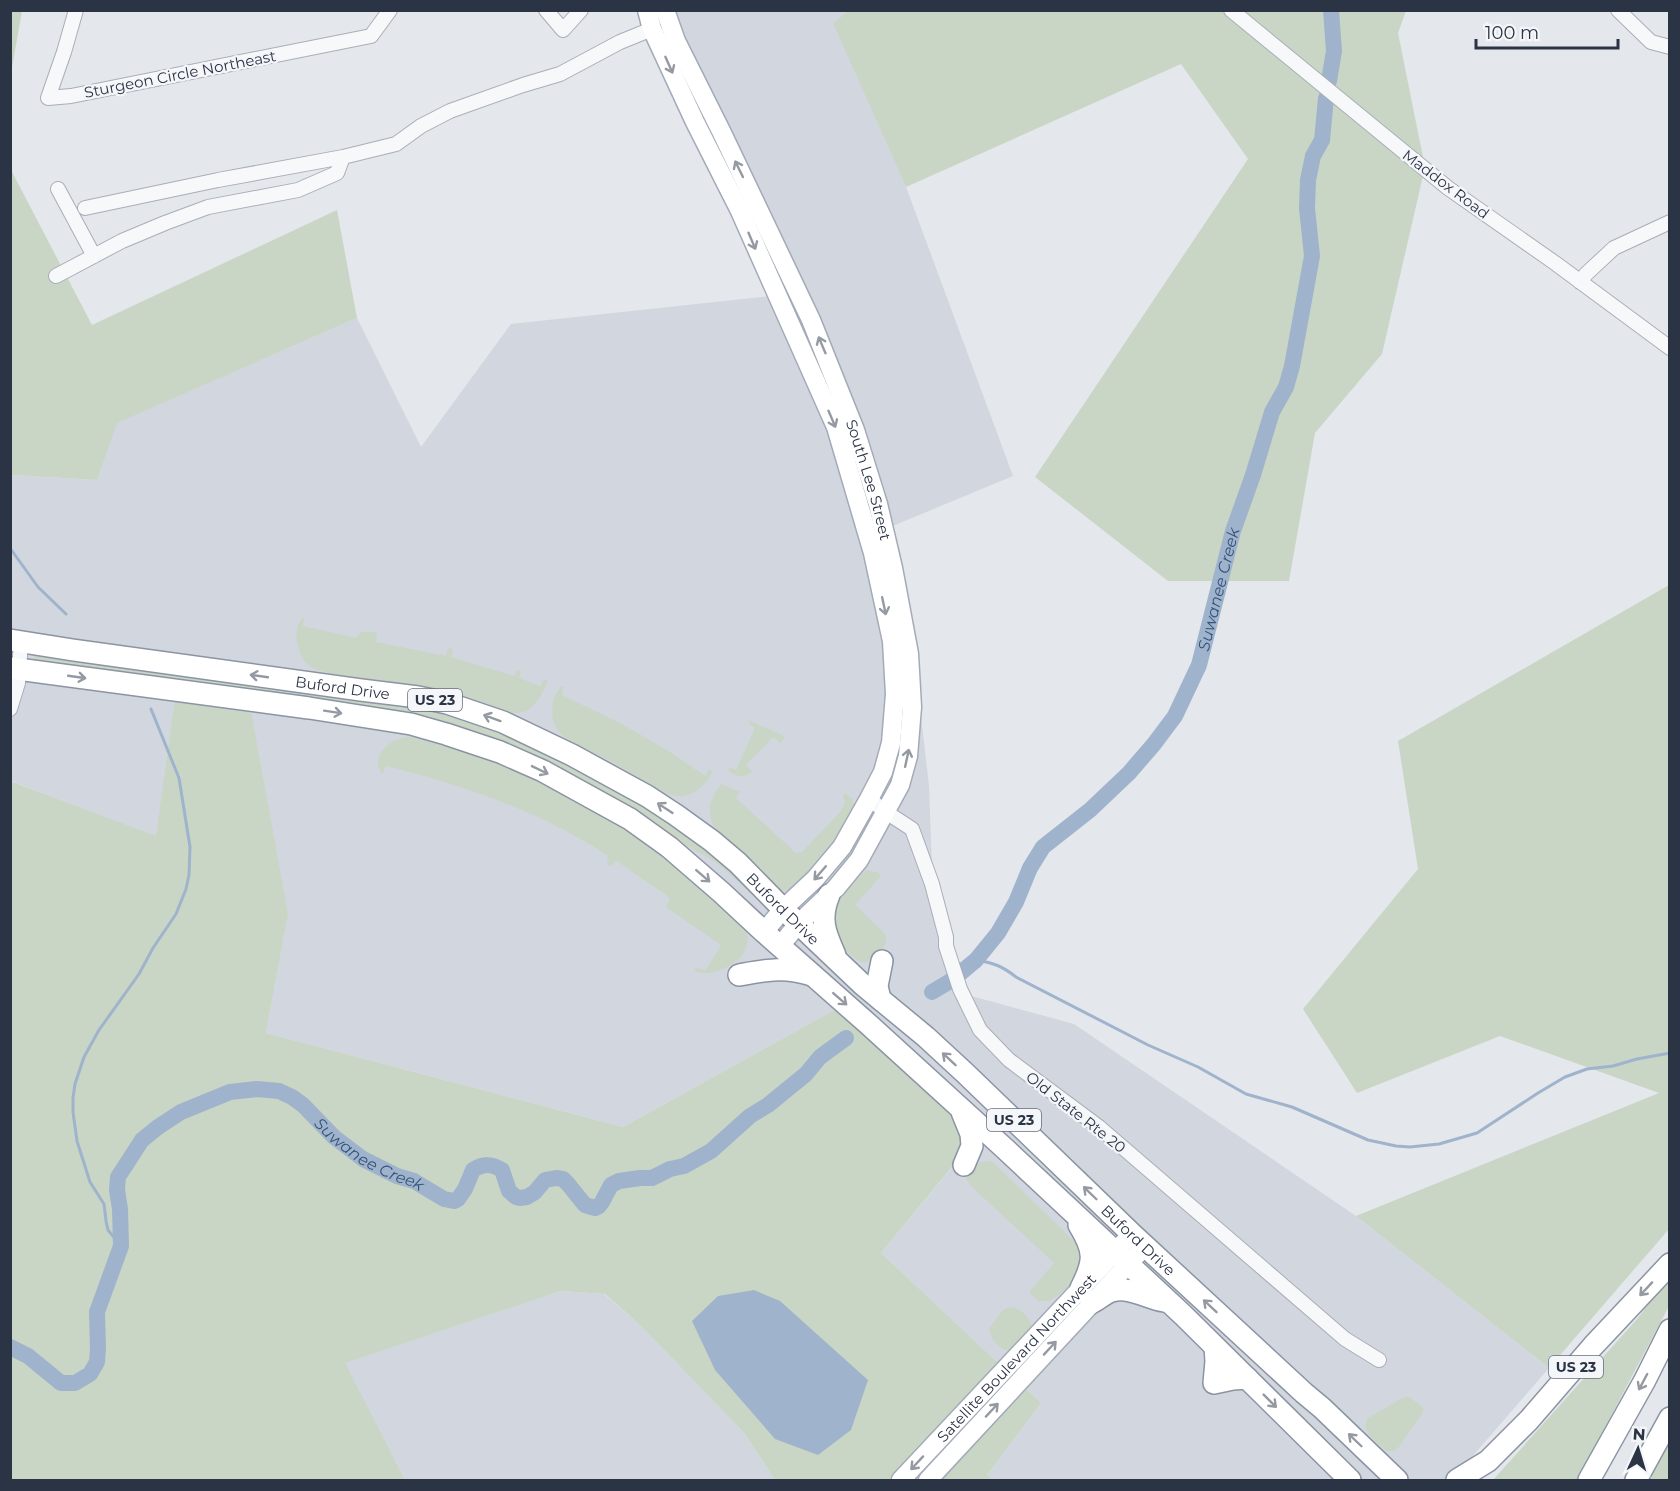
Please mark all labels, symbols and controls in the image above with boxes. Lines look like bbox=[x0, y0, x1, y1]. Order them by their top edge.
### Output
scale bar bbox=[1476, 12, 1618, 50]
text: 100 m bbox=[1485, 22, 1539, 44]
street label: Sturgeon Circle Northeast bbox=[82, 46, 278, 102]
one-way arrow bbox=[663, 55, 675, 73]
street label: Maddox Road bbox=[1399, 145, 1493, 223]
one-way arrow bbox=[733, 160, 745, 178]
one-way arrow bbox=[747, 231, 759, 249]
one-way arrow bbox=[816, 337, 827, 355]
one-way arrow bbox=[827, 409, 838, 427]
street label: South Lee Street bbox=[842, 416, 896, 542]
water label: Suwanee Creek bbox=[1193, 524, 1243, 653]
one-way arrow bbox=[879, 596, 890, 616]
one-way arrow bbox=[250, 670, 270, 681]
one-way arrow bbox=[67, 671, 87, 682]
street label: Buford Drive bbox=[294, 672, 391, 703]
road number: US 23 bbox=[408, 689, 462, 711]
one-way arrow bbox=[322, 707, 342, 718]
one-way arrow bbox=[483, 711, 502, 722]
one-way arrow bbox=[901, 749, 913, 768]
one-way arrow bbox=[531, 765, 549, 777]
one-way arrow bbox=[656, 801, 673, 814]
one-way arrow bbox=[813, 865, 826, 881]
street label: Buford Drive bbox=[743, 868, 824, 948]
one-way arrow bbox=[695, 869, 710, 883]
one-way arrow bbox=[831, 991, 847, 1005]
one-way arrow bbox=[942, 1051, 957, 1066]
street label: Old State Rte 20 bbox=[1022, 1067, 1130, 1157]
road number: US 23 bbox=[987, 1109, 1041, 1131]
water label: Suwanee Creek bbox=[311, 1113, 429, 1195]
one-way arrow bbox=[1083, 1186, 1098, 1201]
street label: Buford Drive bbox=[1097, 1200, 1180, 1279]
street label: Satellite Boulevard Northwest bbox=[933, 1270, 1099, 1446]
one-way arrow bbox=[1639, 1281, 1654, 1296]
one-way arrow bbox=[1203, 1299, 1218, 1314]
one-way arrow bbox=[1043, 1341, 1057, 1356]
road number: US 23 bbox=[1549, 1356, 1603, 1378]
one-way arrow bbox=[1637, 1373, 1648, 1391]
one-way arrow bbox=[1262, 1393, 1277, 1408]
one-way arrow bbox=[985, 1403, 1000, 1418]
north arrow bbox=[1608, 1419, 1668, 1479]
text: N bbox=[1632, 1425, 1646, 1444]
one-way arrow bbox=[1348, 1433, 1363, 1447]
one-way arrow bbox=[910, 1455, 924, 1470]

